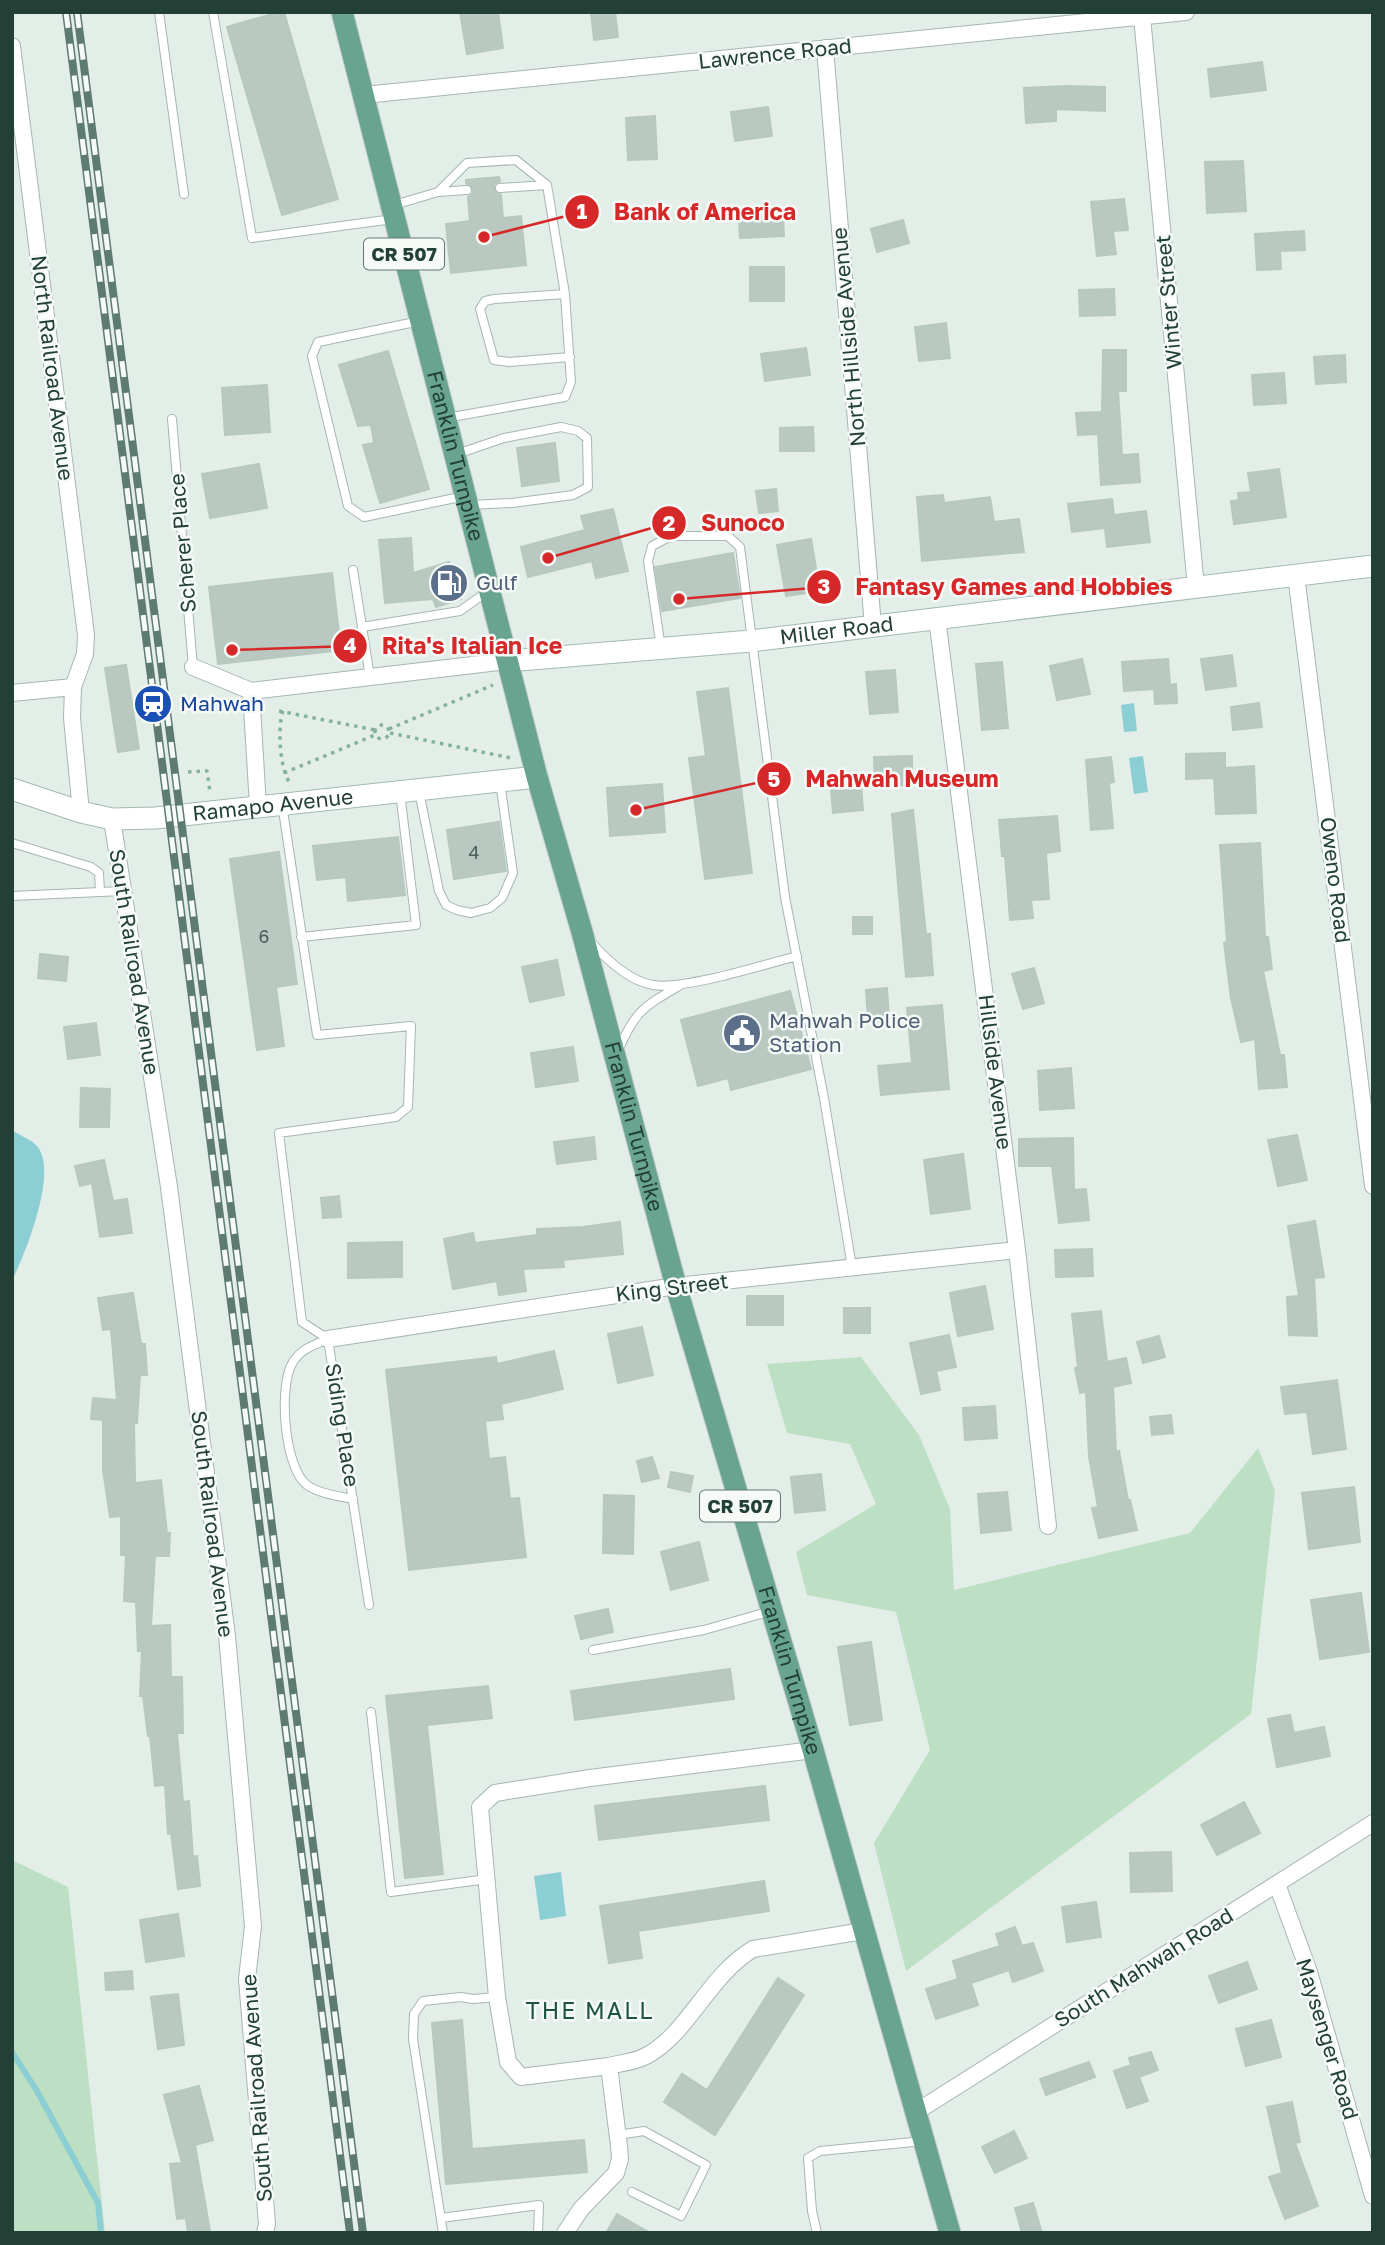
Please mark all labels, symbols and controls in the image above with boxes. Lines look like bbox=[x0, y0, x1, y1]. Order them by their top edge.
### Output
street label: Lawrence Road bbox=[697, 32, 853, 74]
callout: Bank of America bbox=[564, 190, 810, 234]
text: Bank of America bbox=[614, 197, 796, 225]
text: 1 bbox=[577, 198, 588, 224]
street label: North Hillside Avenue bbox=[825, 226, 871, 448]
street label: Winter Street bbox=[1149, 234, 1187, 370]
road number: CR 507 bbox=[364, 238, 444, 270]
street label: North Railroad Avenue bbox=[26, 254, 80, 482]
street label: Franklin Turnpike bbox=[422, 368, 490, 544]
street label: Scherer Place bbox=[163, 472, 201, 614]
callout: Sunoco bbox=[652, 501, 799, 545]
text: Sunoco bbox=[701, 508, 785, 536]
text: 2 bbox=[663, 510, 676, 536]
fuel station icon: Gulf bbox=[428, 562, 470, 604]
callout: Fantasy Games and Hobbies bbox=[807, 565, 1187, 609]
place label: Gulf bbox=[476, 569, 518, 595]
text: Fantasy Games and Hobbies bbox=[855, 572, 1173, 600]
text: 3 bbox=[818, 573, 830, 599]
street label: Miller Road bbox=[778, 610, 895, 649]
callout: Rita's Italian Ice bbox=[333, 624, 576, 668]
text: Rita's Italian Ice bbox=[382, 631, 562, 659]
text: 4 bbox=[343, 632, 357, 658]
station icon: Mahwah bbox=[132, 683, 174, 725]
place label: Mahwah bbox=[180, 690, 264, 716]
callout: Mahwah Museum bbox=[756, 757, 1013, 801]
text: Mahwah Museum bbox=[805, 764, 999, 792]
text: 5 bbox=[768, 766, 781, 792]
street label: Ramapo Avenue bbox=[191, 783, 354, 826]
street label: Oweno Road bbox=[1315, 815, 1357, 944]
house number: 4 bbox=[469, 841, 480, 863]
street label: South Railroad Avenue bbox=[104, 847, 166, 1077]
house number: 6 bbox=[259, 925, 269, 947]
street label: Hillside Avenue bbox=[974, 993, 1018, 1151]
place label: Mahwah Police Station bbox=[769, 1007, 920, 1057]
public building icon: Mahwah Police Station bbox=[721, 1012, 763, 1054]
street label: Franklin Turnpike bbox=[600, 1038, 670, 1214]
street label: King Street bbox=[614, 1267, 730, 1307]
street label: Siding Place bbox=[320, 1361, 366, 1488]
street label: South Railroad Avenue bbox=[186, 1409, 240, 1639]
road number: CR 507 bbox=[700, 1490, 780, 1522]
street label: Franklin Turnpike bbox=[753, 1583, 828, 1758]
street label: South Mahwah Road bbox=[1049, 1902, 1238, 2033]
street label: Maysenger Road bbox=[1291, 1955, 1365, 2123]
street label: South Railroad Avenue bbox=[235, 1973, 277, 2203]
district label: THE MALL bbox=[526, 1996, 654, 2024]

